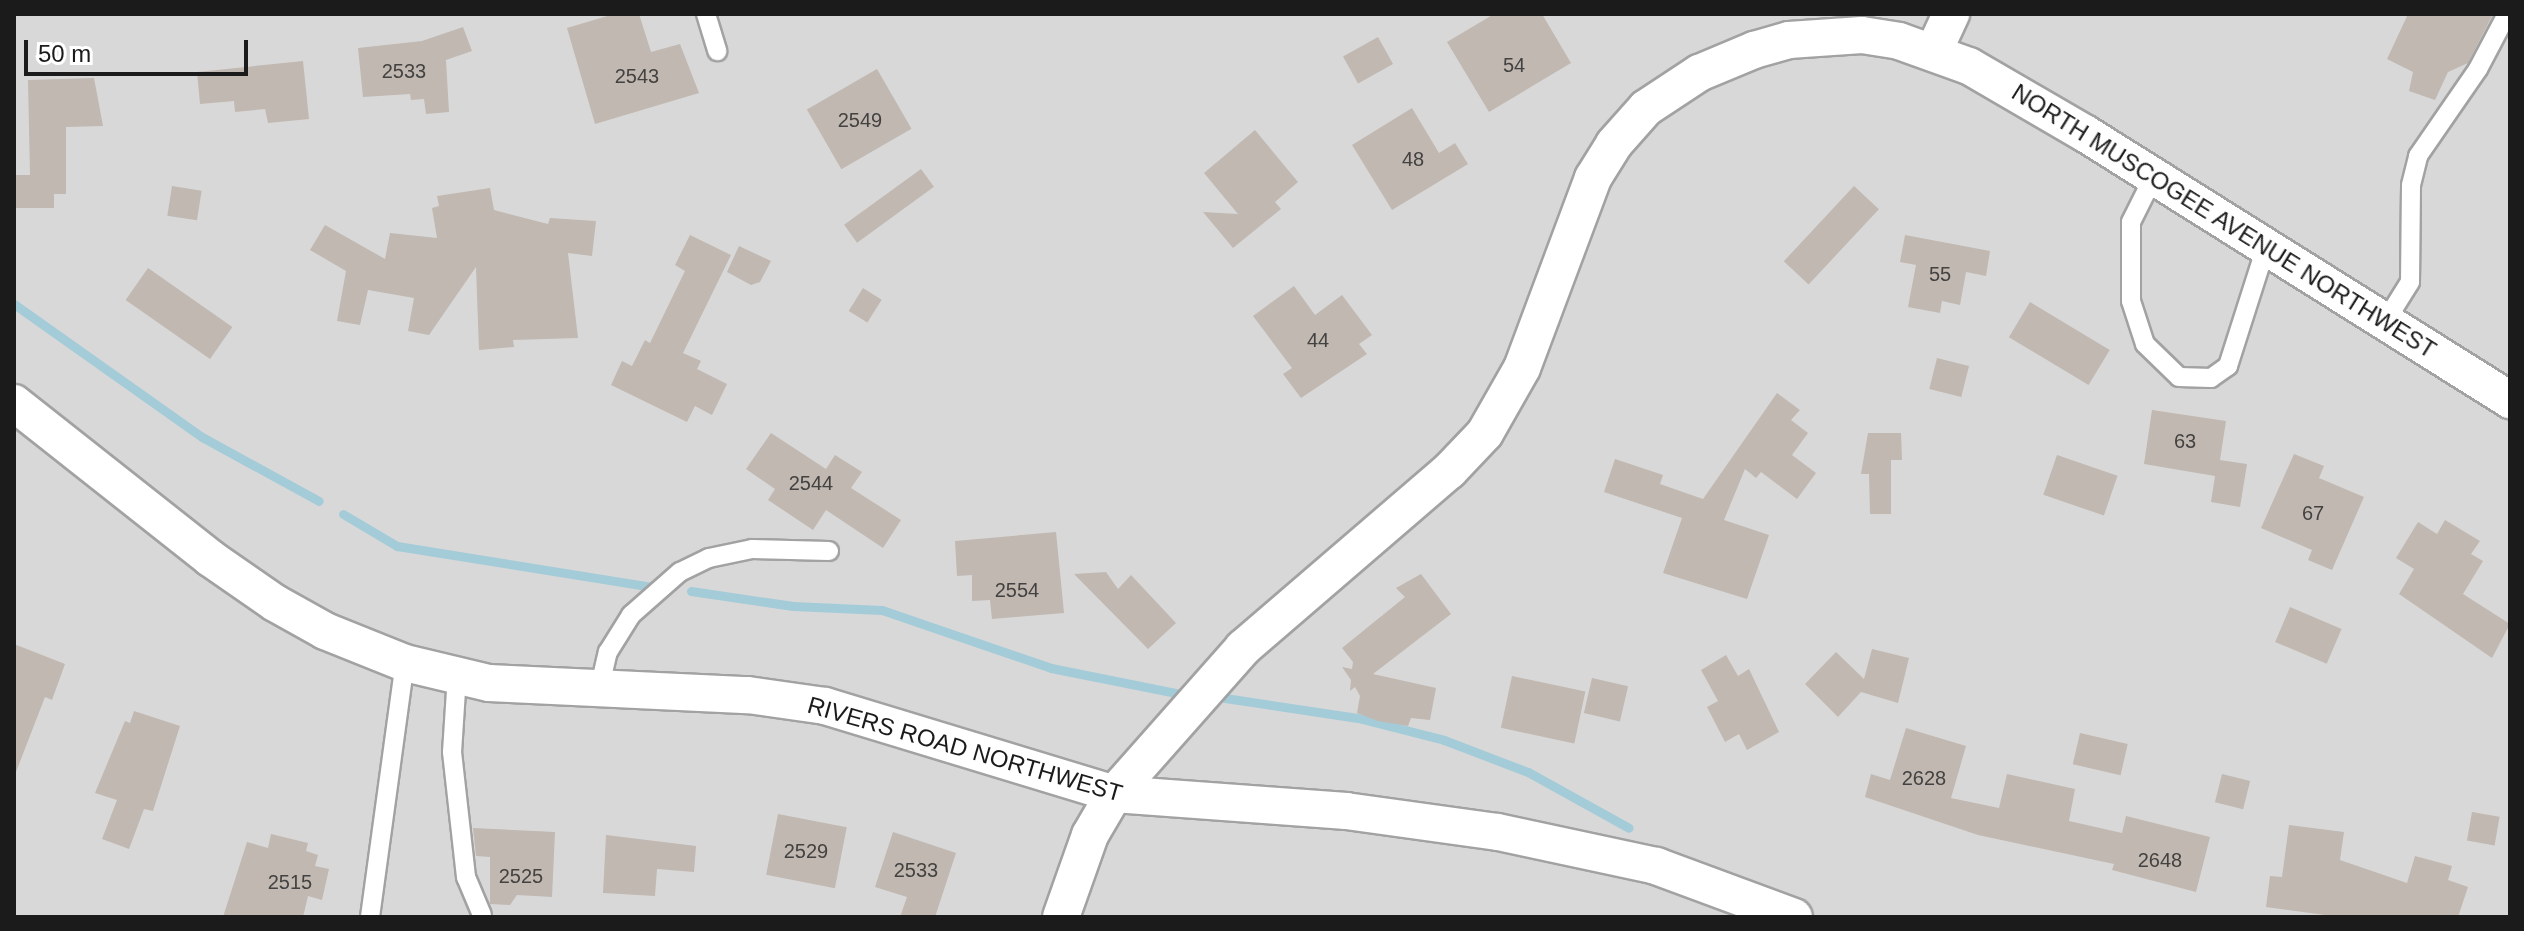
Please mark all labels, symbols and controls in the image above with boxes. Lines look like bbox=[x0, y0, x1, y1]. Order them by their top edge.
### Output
scale bar bbox=[28, 24, 252, 74]
text: 50 m bbox=[38, 40, 91, 67]
house number: 54 bbox=[1503, 53, 1525, 77]
house number: 2533 bbox=[382, 59, 426, 83]
house number: 2543 bbox=[615, 64, 659, 88]
street label: NORTH MUSCOGEE AVENUE NORTHWEST bbox=[2006, 77, 2442, 365]
house number: 2549 bbox=[838, 108, 882, 132]
house number: 48 bbox=[1402, 147, 1424, 171]
house number: 55 bbox=[1929, 262, 1951, 286]
house number: 44 bbox=[1307, 328, 1329, 352]
house number: 63 bbox=[2174, 429, 2196, 453]
house number: 2544 bbox=[789, 471, 833, 495]
house number: 67 bbox=[2302, 501, 2324, 525]
house number: 2554 bbox=[995, 578, 1039, 602]
street label: RIVERS ROAD NORTHWEST bbox=[804, 690, 1126, 808]
house number: 2628 bbox=[1902, 766, 1946, 790]
house number: 2529 bbox=[784, 839, 828, 863]
house number: 2648 bbox=[2138, 848, 2182, 872]
house number: 2533 bbox=[894, 858, 938, 882]
house number: 2525 bbox=[499, 864, 543, 888]
house number: 2515 bbox=[268, 870, 312, 894]

